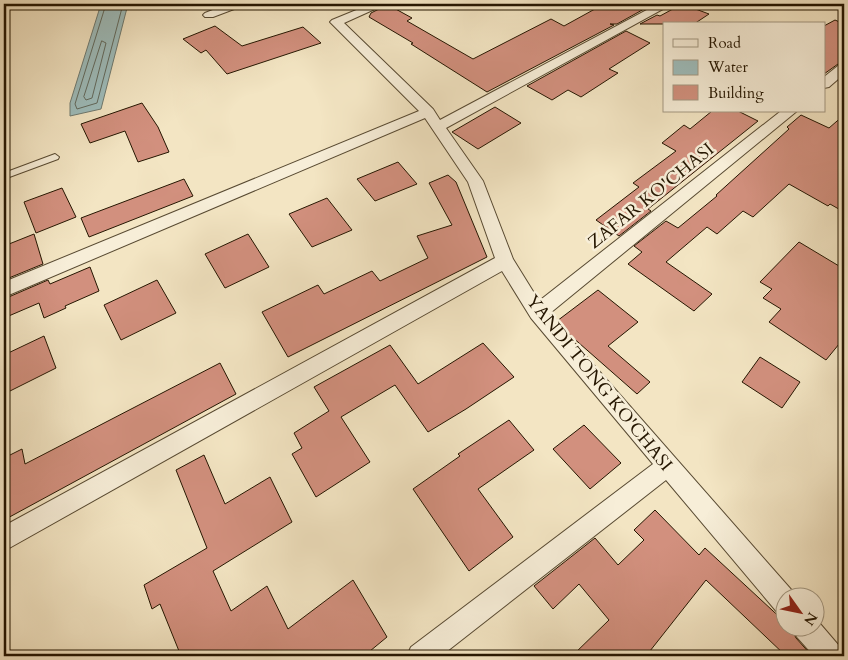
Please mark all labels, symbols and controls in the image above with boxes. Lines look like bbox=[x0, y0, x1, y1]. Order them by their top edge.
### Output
legend bbox=[663, 22, 826, 112]
text: Road bbox=[708, 33, 741, 53]
text: Water bbox=[707, 57, 749, 77]
text: Building bbox=[708, 83, 764, 103]
street label: ZAFAR KO'CHASI bbox=[583, 137, 719, 255]
street label: YANDI TONG KO'CHASI bbox=[520, 290, 678, 476]
north arrow bbox=[776, 588, 826, 638]
text: N bbox=[799, 609, 822, 629]

